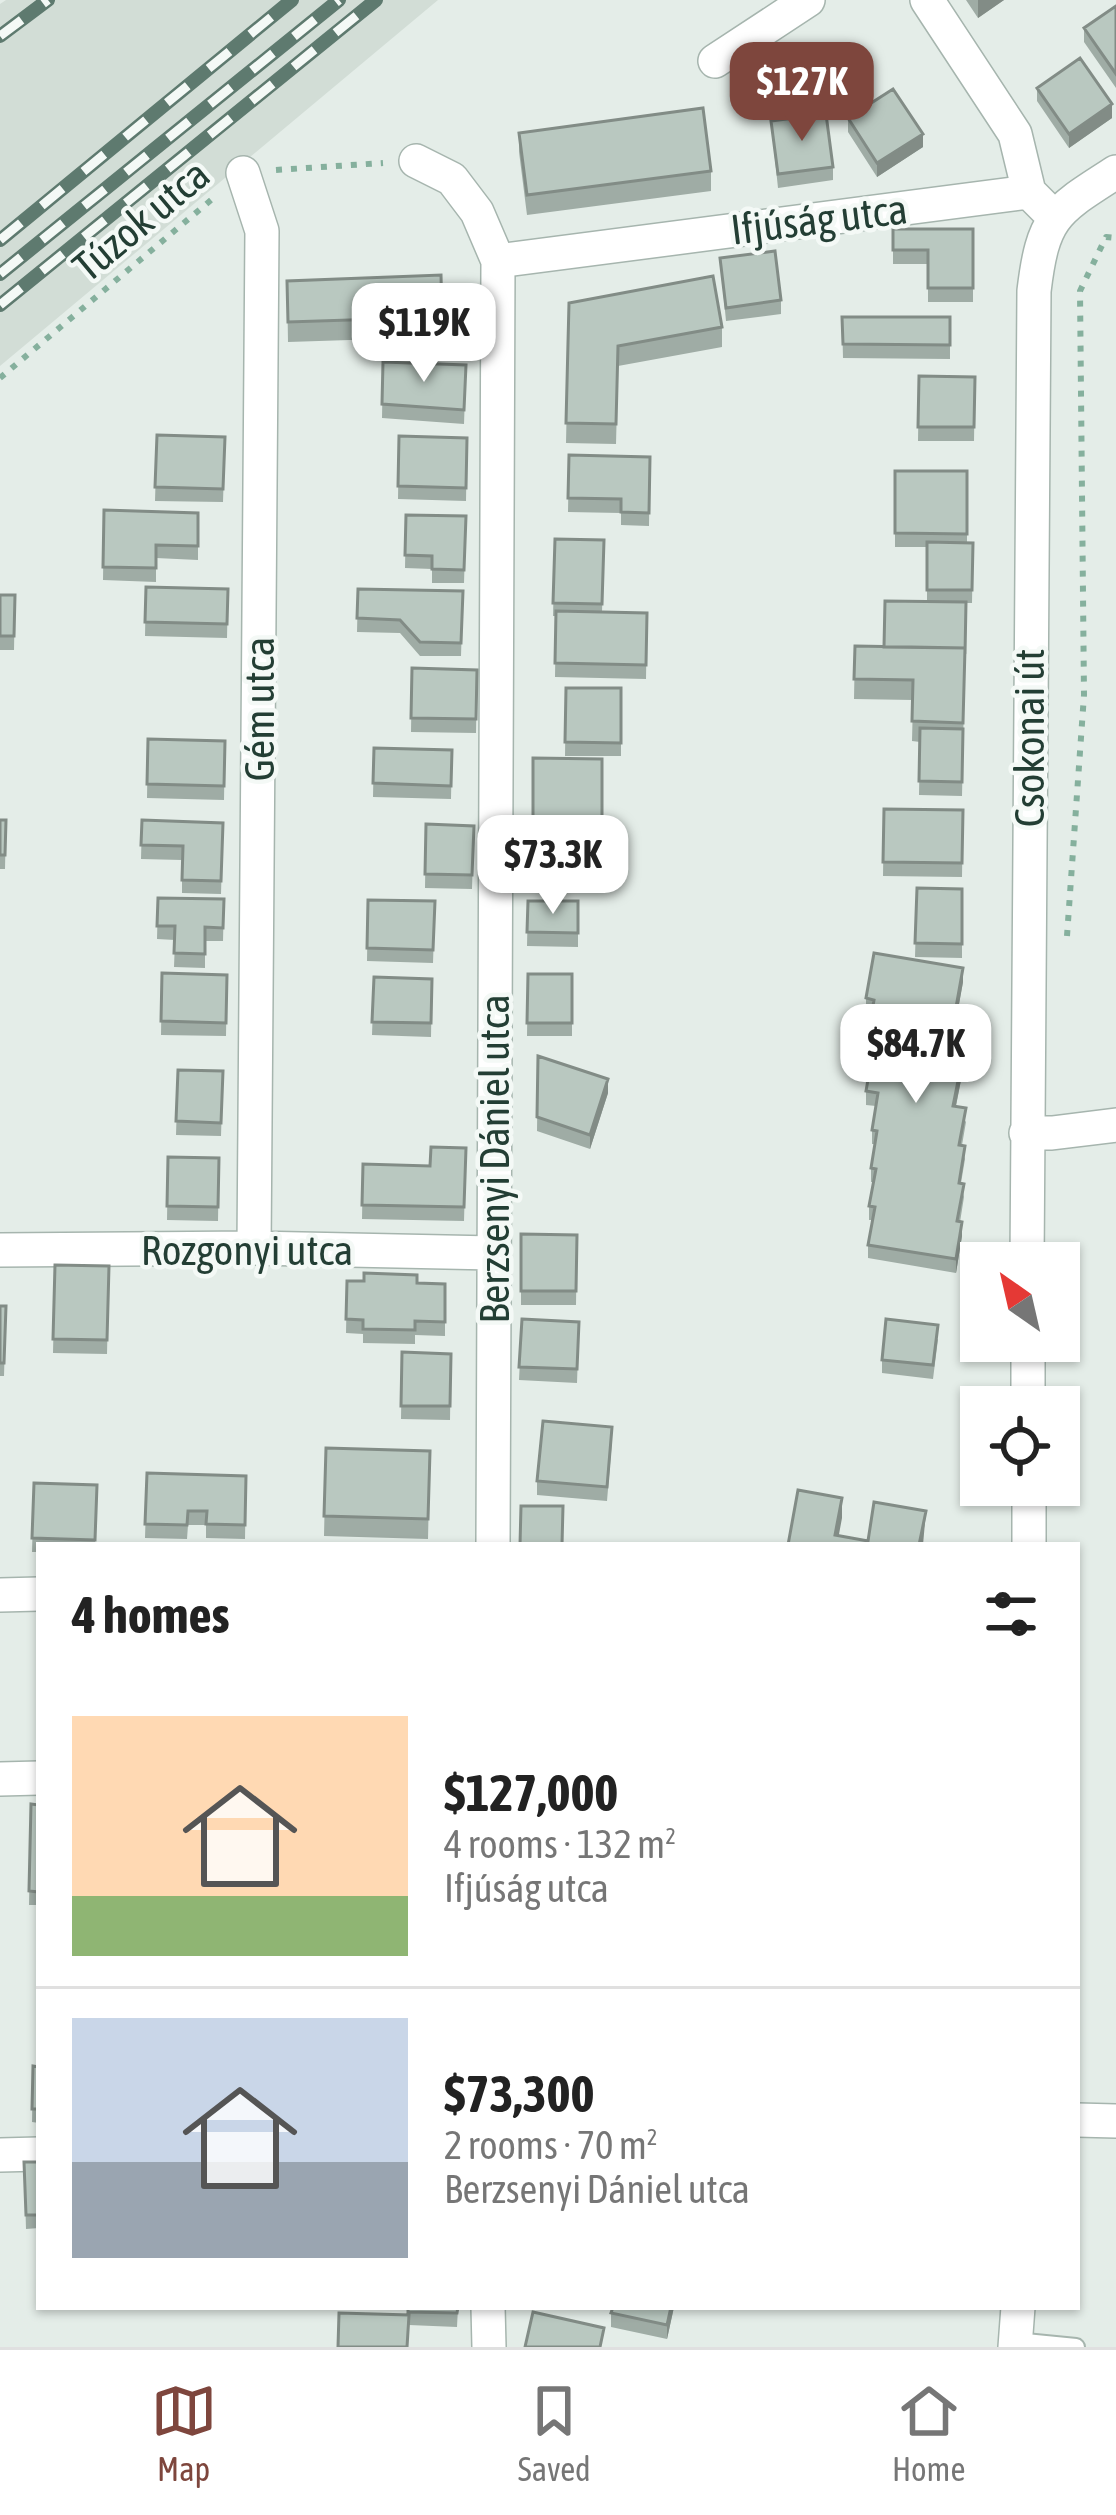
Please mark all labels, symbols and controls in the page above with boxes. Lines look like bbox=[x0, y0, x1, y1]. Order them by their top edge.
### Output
pin: $127K bbox=[718, 42, 886, 144]
text: $127K bbox=[757, 59, 847, 103]
street label: Túzok utca bbox=[63, 149, 219, 291]
street label: Ifjúság utca bbox=[728, 184, 910, 254]
pin: $119K bbox=[340, 283, 508, 385]
text: $119K bbox=[379, 300, 469, 344]
street label: Gém utca bbox=[235, 637, 283, 781]
street label: Csokonai út bbox=[1005, 649, 1053, 827]
pin: $73.3K bbox=[455, 815, 651, 917]
text: $73.3K bbox=[504, 832, 602, 876]
street label: Berzsenyi Dániel utca bbox=[470, 994, 518, 1324]
pin: $84.7K bbox=[818, 1004, 1014, 1106]
text: $84.7K bbox=[867, 1021, 965, 1065]
street label: Rozgonyi utca bbox=[141, 1226, 353, 1274]
north arrow bbox=[960, 1242, 1080, 1362]
map controls bbox=[960, 1242, 1080, 1506]
button: locate bbox=[960, 1386, 1080, 1506]
icon: filters bbox=[978, 1581, 1044, 1647]
text: 4 homes bbox=[72, 1585, 230, 1644]
text: $127,000 bbox=[444, 1763, 618, 1822]
icon: home bbox=[168, 1764, 312, 1908]
text: 4 rooms · 132 m² bbox=[444, 1822, 676, 1866]
text: Ifjúság utca bbox=[444, 1866, 609, 1910]
text: $73,300 bbox=[444, 2064, 594, 2123]
icon: home bbox=[168, 2066, 312, 2210]
text: 2 rooms · 70 m² bbox=[444, 2123, 658, 2167]
text: Berzsenyi Dániel utca bbox=[444, 2167, 750, 2211]
tab: Map bbox=[151, 2378, 217, 2488]
tab: Saved bbox=[518, 2378, 591, 2488]
tab: Home bbox=[892, 2378, 965, 2488]

